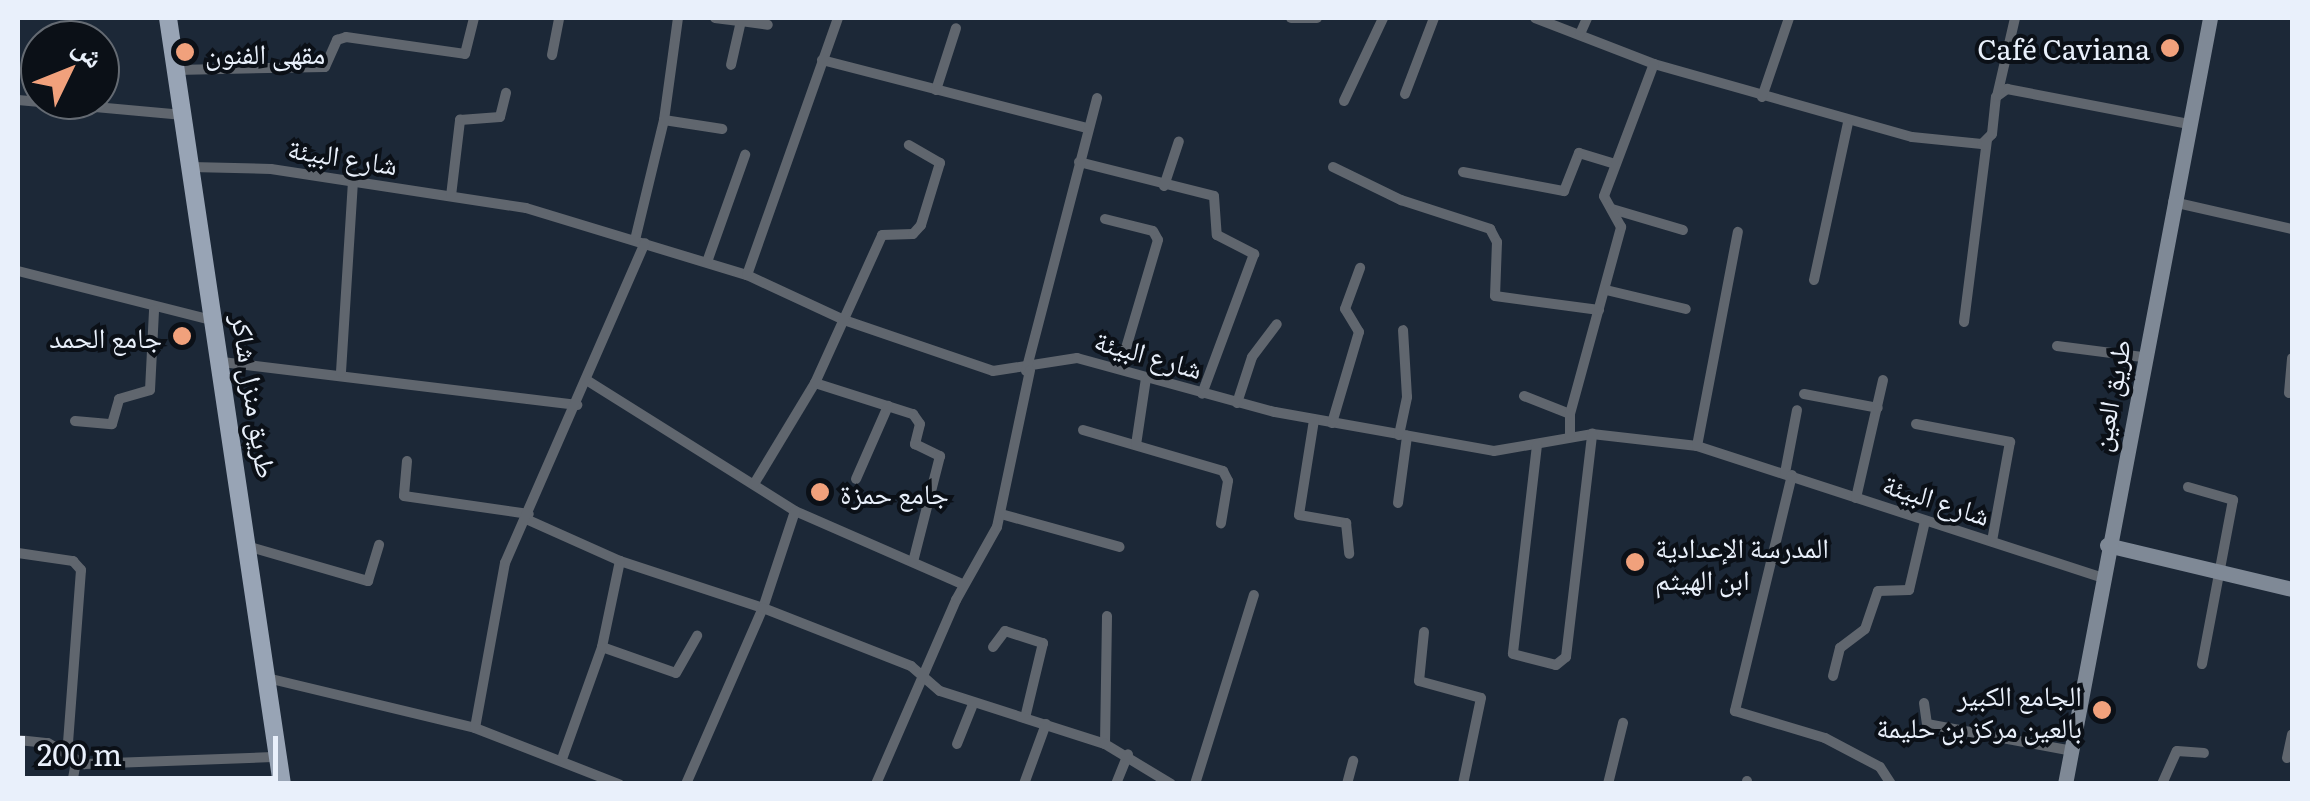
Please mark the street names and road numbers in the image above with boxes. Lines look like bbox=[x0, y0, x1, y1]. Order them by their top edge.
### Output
street label: شارع البيئة bbox=[286, 130, 400, 180]
street label: طريق منزل شاكر bbox=[226, 311, 286, 481]
street label: شارع البيئة bbox=[1091, 322, 1207, 384]
street label: طريق العين bbox=[2082, 336, 2136, 454]
street label: شارع البيئة bbox=[1879, 465, 1995, 531]

